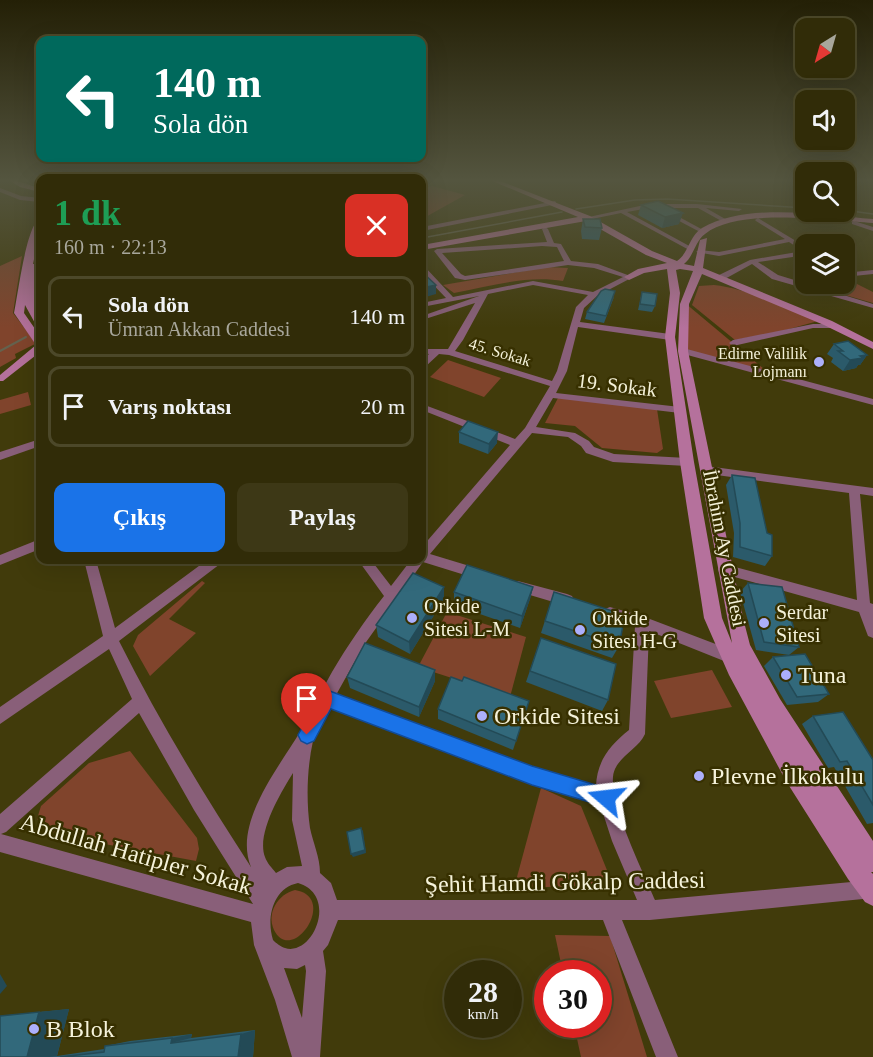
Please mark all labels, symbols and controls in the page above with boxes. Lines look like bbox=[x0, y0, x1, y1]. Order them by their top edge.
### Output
north arrow bbox=[795, 18, 855, 78]
map controls bbox=[795, 18, 855, 294]
icon: left bbox=[54, 60, 132, 138]
text: 140 m bbox=[153, 60, 262, 106]
button: sound bbox=[795, 90, 855, 150]
text: Sola dön bbox=[153, 109, 248, 139]
button: search bbox=[795, 162, 855, 222]
text: 1 dk bbox=[54, 193, 121, 233]
button: close bbox=[345, 194, 408, 257]
button: layers bbox=[795, 234, 855, 294]
text: 160 m · 22:13 bbox=[54, 236, 167, 258]
text: Sola dön bbox=[108, 292, 189, 317]
icon: left bbox=[57, 300, 90, 333]
text: 140 m bbox=[349, 304, 405, 329]
text: Ümran Akkan Caddesi bbox=[108, 318, 290, 340]
street label: 45. Sokak bbox=[467, 335, 533, 369]
place label: Edirne Valilik Lojmanı bbox=[718, 345, 808, 381]
marker: Edirne Valilik Lojmanı bbox=[812, 355, 826, 369]
street label: 19. Sokak bbox=[576, 369, 658, 401]
icon: arrive bbox=[57, 390, 90, 423]
text: Varış noktası bbox=[108, 394, 231, 419]
text: 20 m bbox=[360, 394, 405, 419]
street label: İbrahim Ay Caddesi bbox=[698, 468, 751, 629]
button: Çıkış bbox=[54, 483, 225, 552]
button: Paylaş bbox=[237, 483, 408, 552]
place label: Orkide Sitesi L-M bbox=[424, 595, 510, 640]
place label: Serdar Sitesi bbox=[776, 601, 829, 646]
place label: Orkide Sitesi H-G bbox=[592, 607, 677, 652]
marker: Orkide Sitesi L-M bbox=[405, 611, 419, 625]
marker: Serdar Sitesi bbox=[757, 616, 771, 630]
marker: Orkide Sitesi H-G bbox=[573, 623, 587, 637]
place label: Tuna bbox=[798, 662, 847, 688]
marker: Tuna bbox=[779, 668, 793, 682]
pin bbox=[281, 673, 332, 735]
icon: arrive bbox=[290, 682, 323, 715]
place label: Orkide Sitesi bbox=[494, 703, 620, 729]
marker: Orkide Sitesi bbox=[475, 709, 489, 723]
place label: Plevne İlkokulu bbox=[711, 763, 864, 789]
position arrow bbox=[574, 766, 638, 830]
marker: Plevne İlkokulu bbox=[692, 769, 706, 783]
street label: Abdullah Hatipler Sokak bbox=[17, 808, 255, 900]
street label: Şehit Hamdi Gökalp Caddesi bbox=[424, 867, 706, 897]
speed limit sign: 30 bbox=[534, 960, 612, 1038]
text: 28 bbox=[468, 975, 498, 1008]
text: km/h bbox=[468, 1006, 498, 1022]
place label: B Blok bbox=[46, 1016, 115, 1042]
marker: B Blok bbox=[27, 1022, 41, 1036]

